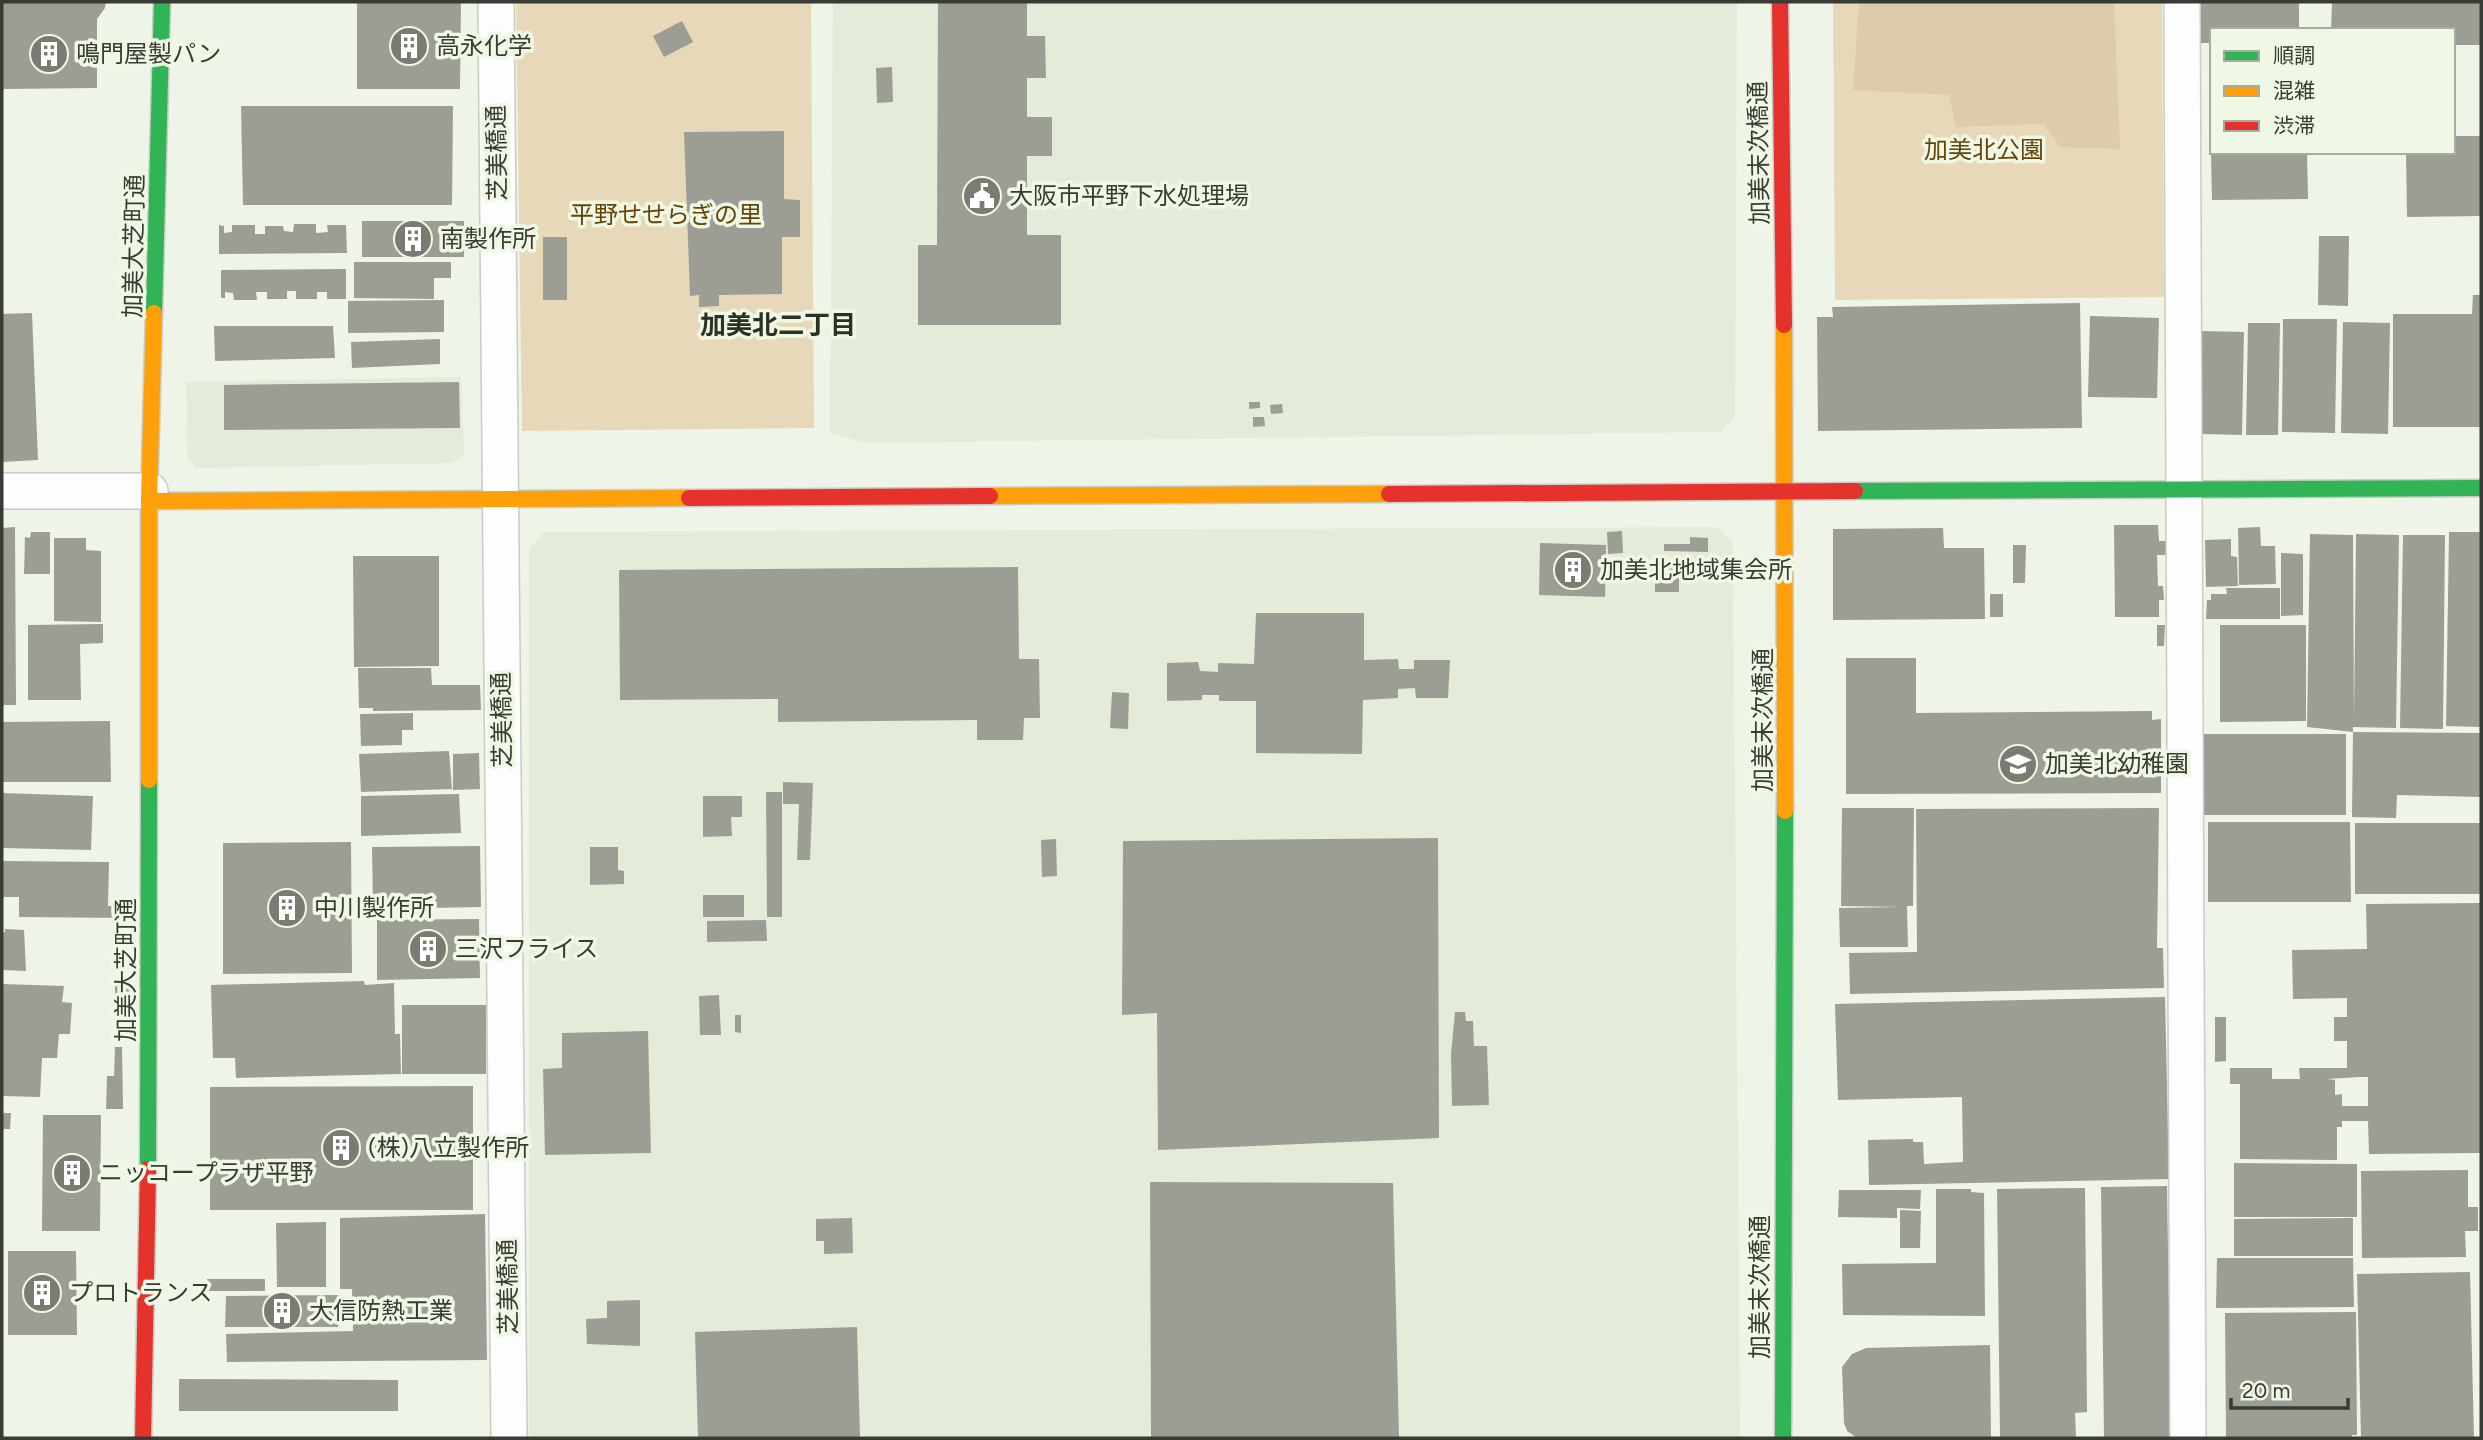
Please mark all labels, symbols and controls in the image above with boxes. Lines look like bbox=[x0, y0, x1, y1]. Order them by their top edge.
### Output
building icon: 高永化学 bbox=[388, 25, 430, 67]
legend bbox=[2210, 28, 2455, 154]
place label: 高永化学 bbox=[436, 31, 532, 60]
building icon: 鳴門屋製パン bbox=[28, 33, 70, 75]
place label: 鳴門屋製パン bbox=[76, 39, 221, 68]
text: 順調 bbox=[2273, 43, 2315, 68]
text: 混雑 bbox=[2273, 78, 2315, 103]
street label: 加美末次橋通 bbox=[1743, 81, 1774, 225]
street label: 芝美橋通 bbox=[481, 105, 512, 201]
text: 渋滞 bbox=[2273, 113, 2315, 138]
park label: 加美北公園 bbox=[1924, 135, 2044, 164]
street label: 加美大芝町通 bbox=[118, 174, 149, 318]
public building icon: 大阪市平野下水処理場 bbox=[961, 175, 1003, 217]
place label: 大阪市平野下水処理場 bbox=[1009, 181, 1249, 210]
park label: 平野せせらぎの里 bbox=[570, 200, 762, 229]
building icon: 南製作所 bbox=[392, 218, 434, 260]
place label: 南製作所 bbox=[440, 224, 536, 253]
district label: 加美北二丁目 bbox=[700, 309, 856, 341]
building icon: 加美北地域集会所 bbox=[1552, 549, 1594, 591]
place label: 加美北地域集会所 bbox=[1600, 555, 1792, 584]
street label: 加美末次橋通 bbox=[1748, 648, 1777, 792]
street label: 芝美橋通 bbox=[486, 672, 517, 768]
school or university icon: 加美北幼稚園 bbox=[1997, 743, 2039, 785]
place label: 加美北幼稚園 bbox=[2045, 749, 2189, 778]
building icon: 中川製作所 bbox=[266, 887, 308, 929]
place label: 中川製作所 bbox=[314, 893, 434, 922]
street label: 加美大芝町通 bbox=[111, 898, 140, 1042]
building icon: 三沢フライス bbox=[407, 928, 449, 970]
place label: 三沢フライス bbox=[455, 934, 598, 963]
building icon: (株)八立製作所 bbox=[320, 1127, 362, 1169]
place label: (株)八立製作所 bbox=[368, 1133, 529, 1162]
building icon: ニッコープラザ平野 bbox=[51, 1152, 93, 1194]
place label: ニッコープラザ平野 bbox=[99, 1158, 314, 1187]
street label: 加美末次橋通 bbox=[1745, 1215, 1774, 1359]
street label: 芝美橋通 bbox=[492, 1239, 523, 1335]
building icon: プロトランス bbox=[21, 1272, 63, 1314]
place label: プロトランス bbox=[69, 1278, 213, 1307]
building icon: 大信防熱工業 bbox=[261, 1290, 303, 1332]
place label: 大信防熱工業 bbox=[309, 1296, 453, 1325]
scale bar bbox=[2231, 1366, 2348, 1410]
text: 20 m bbox=[2242, 1378, 2290, 1403]

